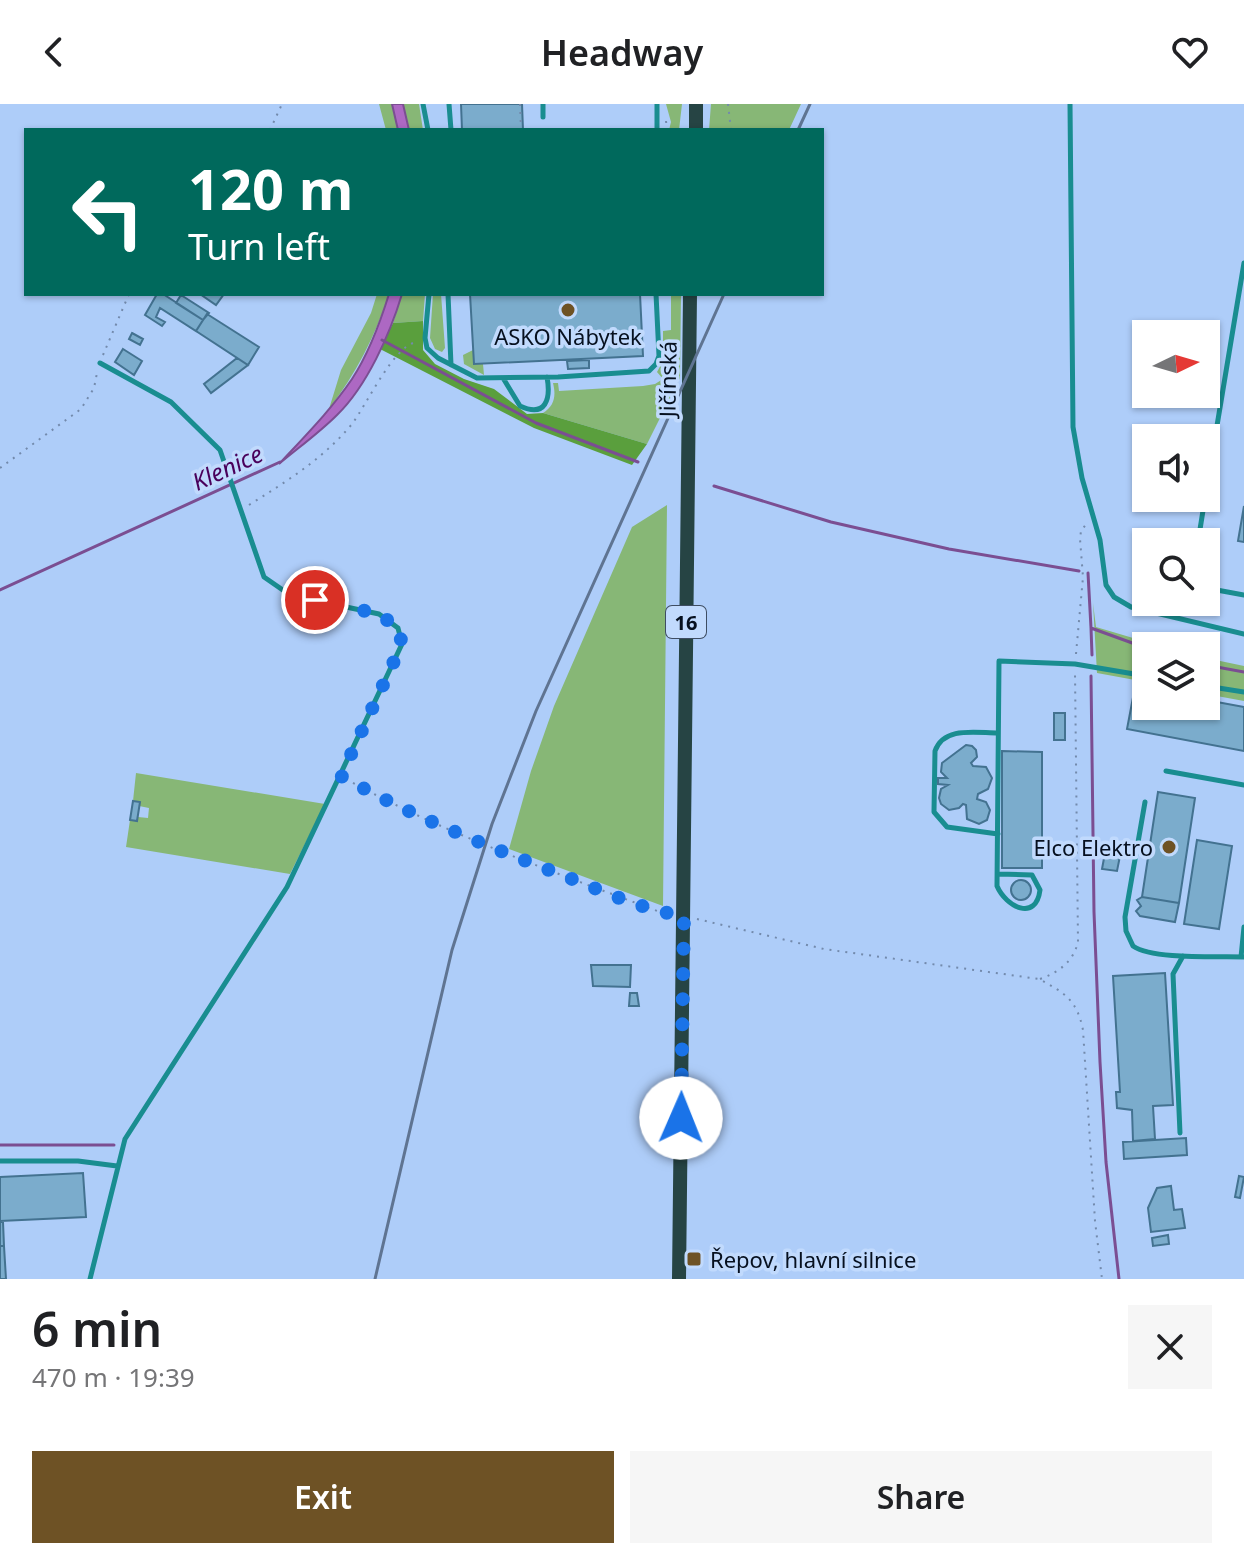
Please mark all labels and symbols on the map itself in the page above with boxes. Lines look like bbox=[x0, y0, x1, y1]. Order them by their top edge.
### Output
marker: ASKO Nábytek bbox=[559, 301, 577, 319]
north arrow bbox=[1132, 320, 1220, 408]
place label: ASKO Nábytek bbox=[494, 321, 642, 351]
street label: Jičínská bbox=[651, 341, 683, 419]
water label: Klenice bbox=[186, 436, 268, 498]
pin bbox=[281, 566, 349, 634]
road number: 16 bbox=[666, 606, 706, 638]
place label: Elco Elektro bbox=[1034, 832, 1153, 862]
marker: Elco Elektro bbox=[1160, 838, 1178, 856]
position arrow bbox=[639, 1076, 723, 1160]
place label: Řepov, hlavní silnice bbox=[710, 1244, 916, 1274]
marker: Řepov, hlavní silnice bbox=[685, 1250, 703, 1268]

